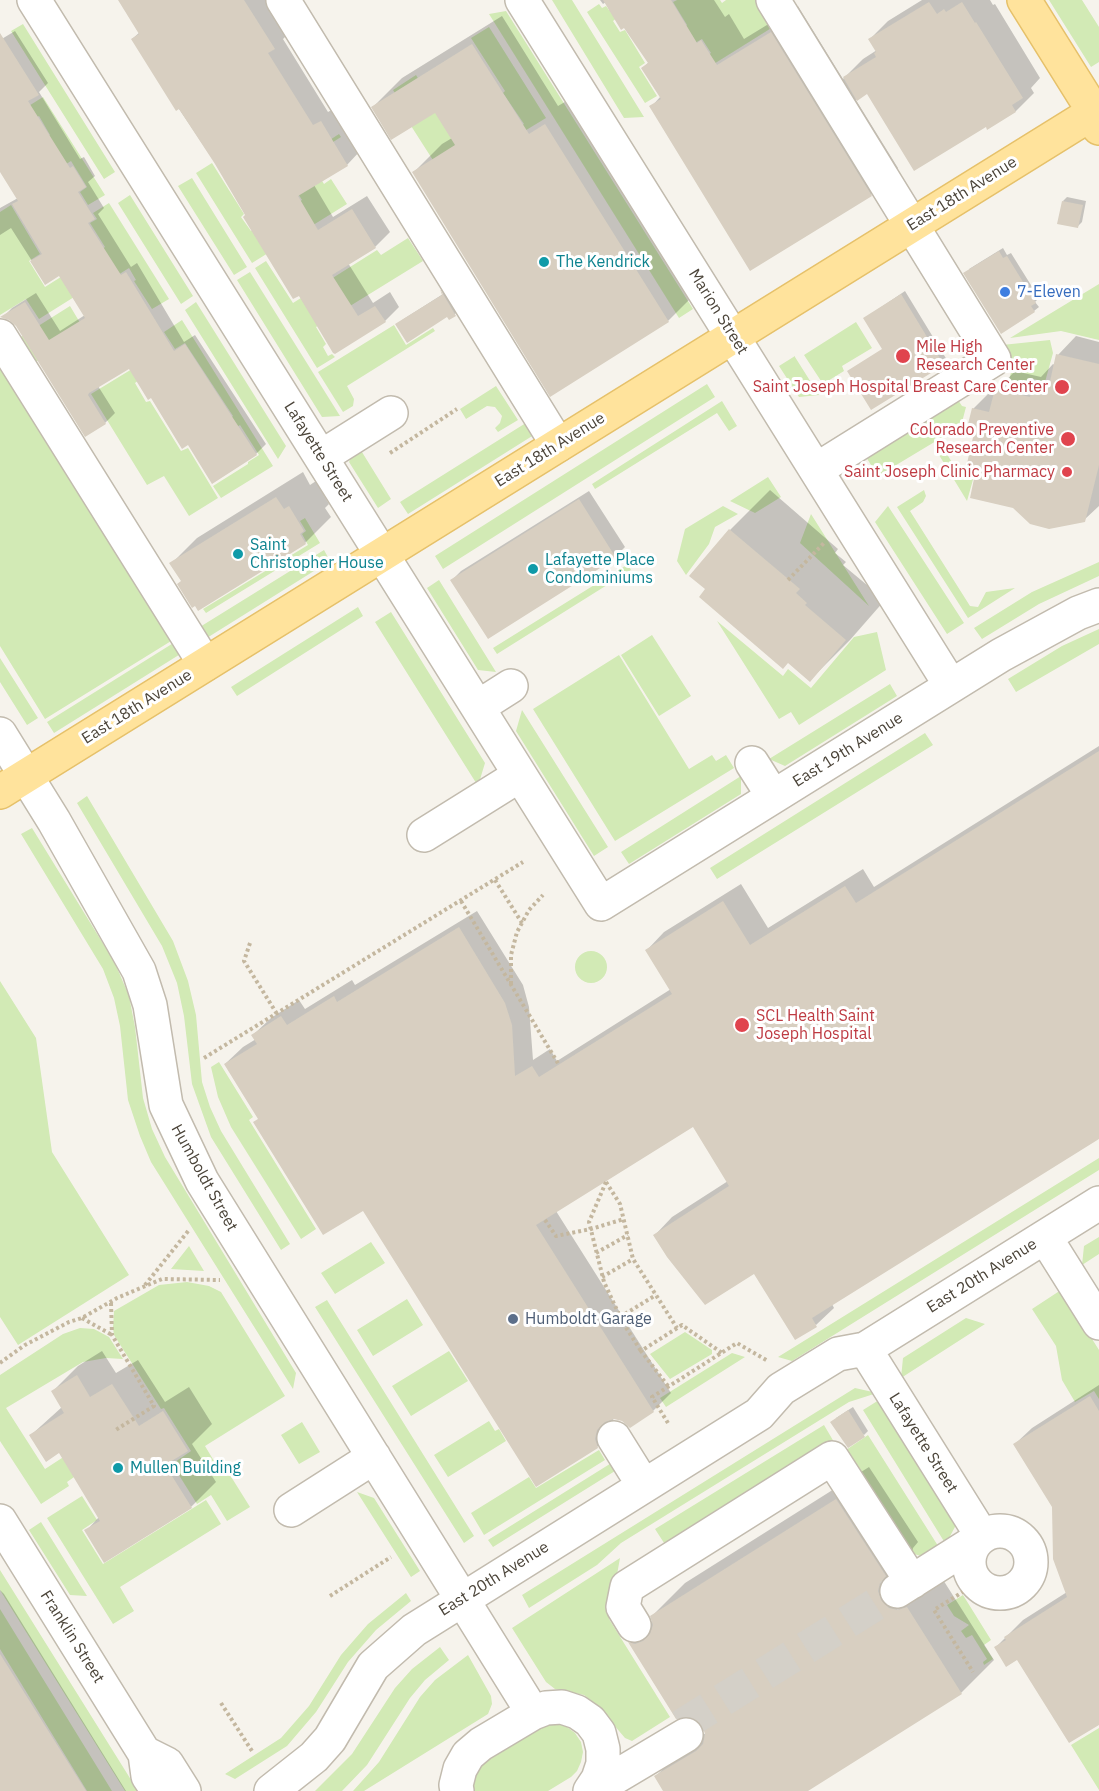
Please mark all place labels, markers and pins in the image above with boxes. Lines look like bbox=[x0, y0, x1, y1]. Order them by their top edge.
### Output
place label: The Kendrick bbox=[556, 252, 650, 272]
marker: The Kendrick bbox=[537, 255, 551, 269]
place label: 7-Eleven bbox=[1017, 282, 1081, 302]
marker: 7-Eleven bbox=[998, 285, 1012, 299]
place label: Mile High Research Center bbox=[916, 337, 1035, 375]
marker: Mile High Research Center bbox=[894, 347, 912, 365]
place label: Saint Joseph Hospital Breast Care Center bbox=[753, 377, 1048, 397]
marker: Saint Joseph Hospital Breast Care Center bbox=[1053, 378, 1071, 396]
place label: Colorado Preventive Research Center bbox=[910, 420, 1054, 458]
marker: Colorado Preventive Research Center bbox=[1059, 430, 1077, 448]
place label: Saint Joseph Clinic Pharmacy bbox=[844, 462, 1055, 482]
marker: Saint Joseph Clinic Pharmacy bbox=[1060, 465, 1074, 479]
place label: Saint Christopher House bbox=[250, 535, 384, 573]
marker: Saint Christopher House bbox=[231, 547, 245, 561]
place label: Lafayette Place Condominiums bbox=[545, 550, 655, 588]
marker: Lafayette Place Condominiums bbox=[526, 562, 540, 576]
place label: SCL Health Saint Joseph Hospital bbox=[756, 1006, 875, 1044]
marker: SCL Health Saint Joseph Hospital bbox=[733, 1016, 751, 1034]
place label: Humboldt Garage bbox=[525, 1309, 652, 1329]
marker: Humboldt Garage bbox=[506, 1312, 520, 1326]
place label: Mullen Building bbox=[130, 1458, 241, 1478]
marker: Mullen Building bbox=[111, 1461, 125, 1475]

